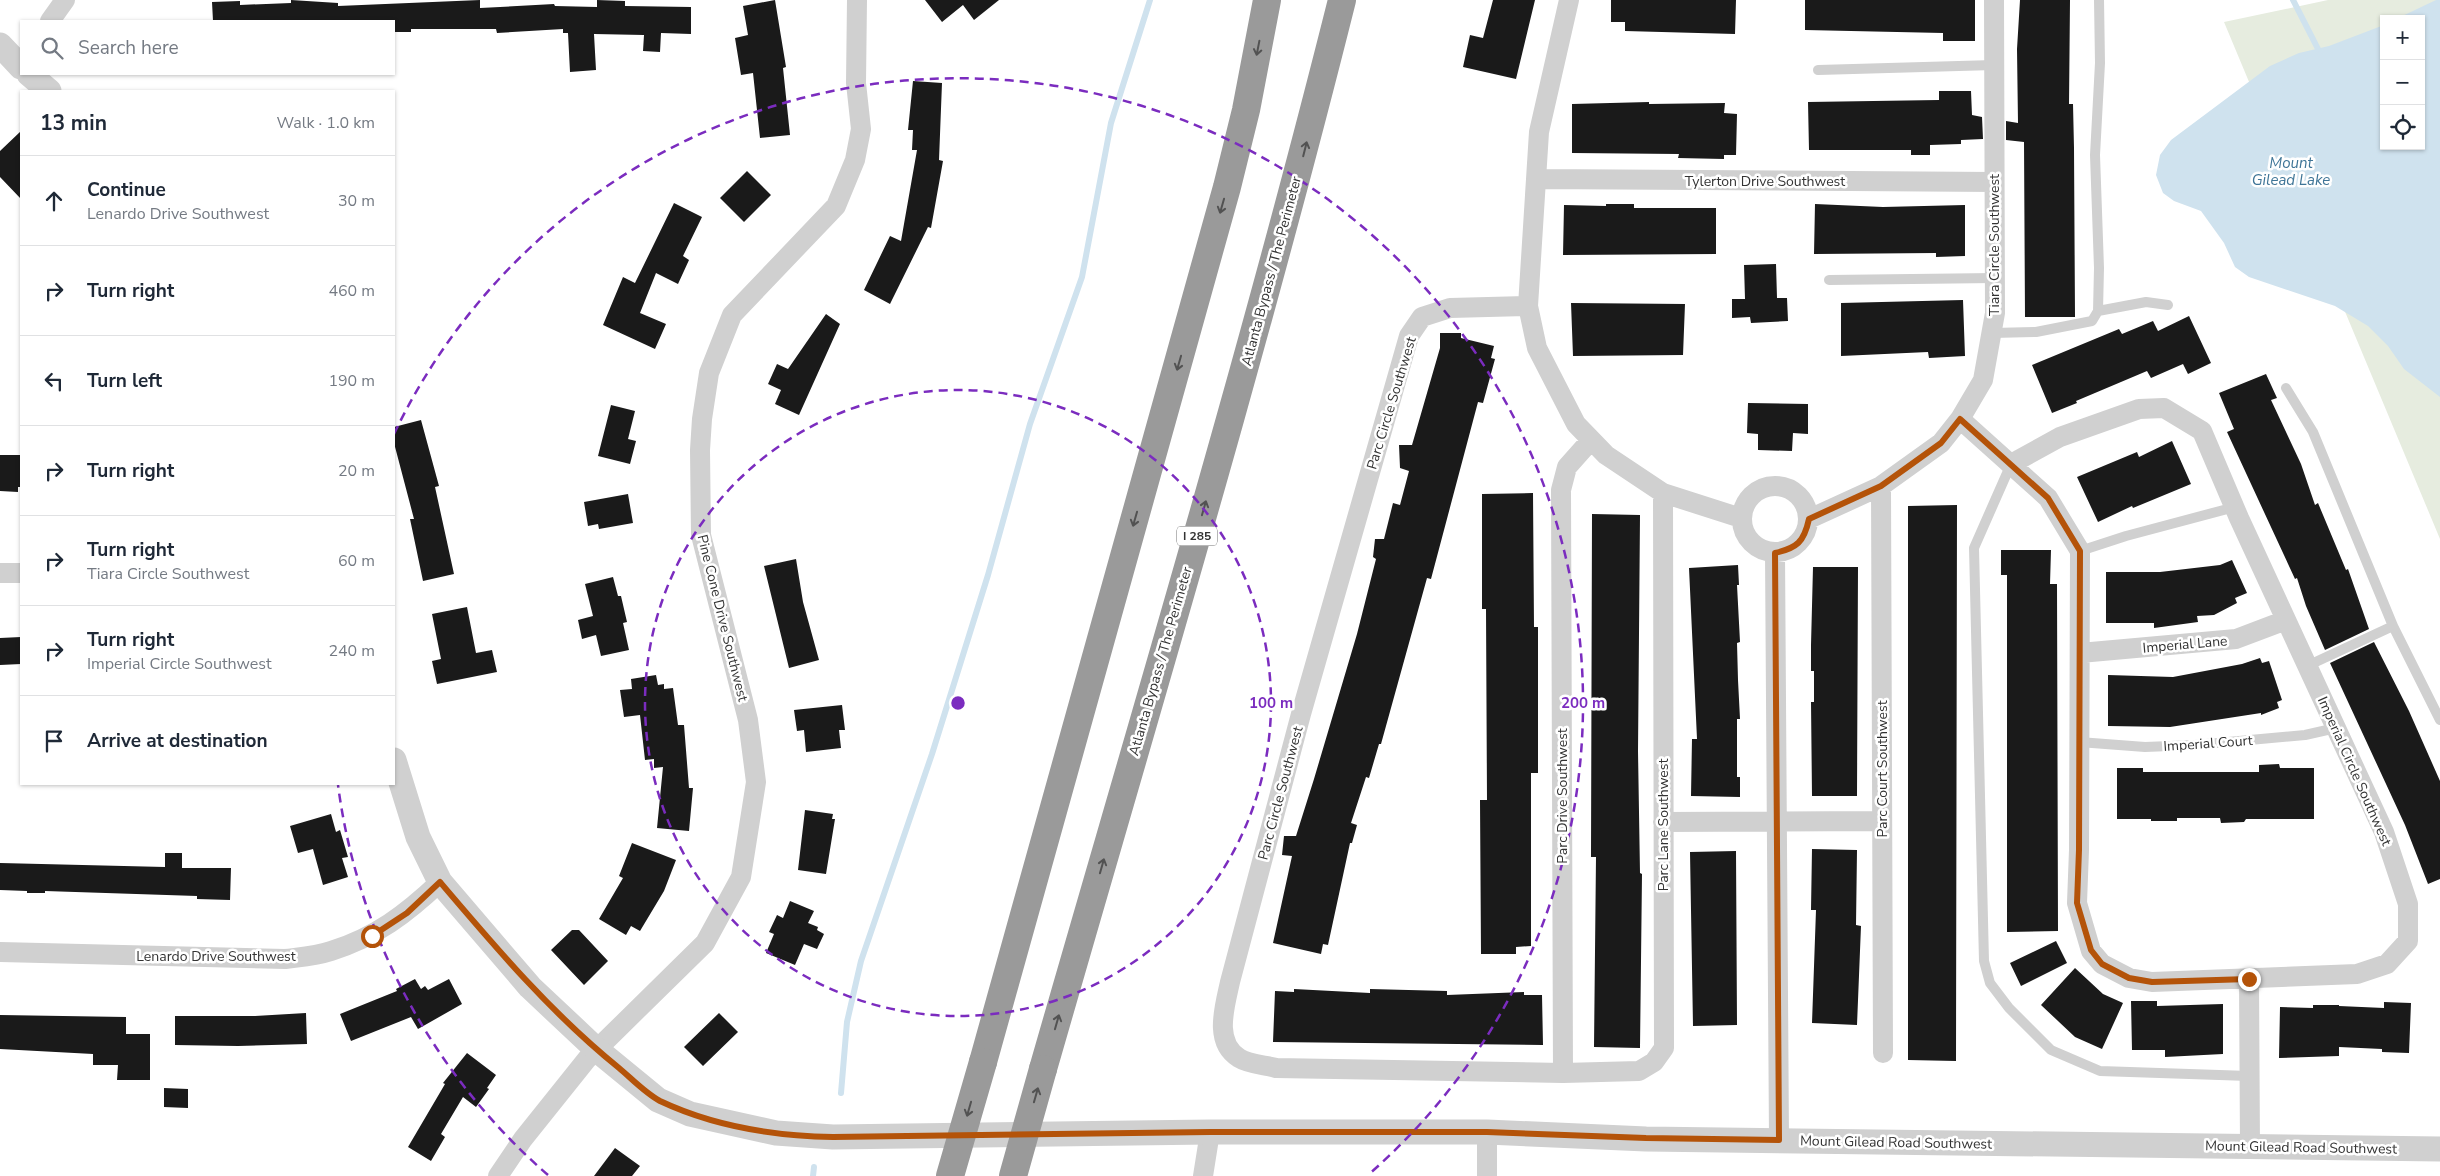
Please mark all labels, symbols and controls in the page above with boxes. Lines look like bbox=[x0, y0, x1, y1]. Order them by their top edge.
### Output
map controls bbox=[2380, 15, 2425, 150]
button: + bbox=[2380, 15, 2425, 60]
search box bbox=[20, 20, 395, 75]
icon: search bbox=[38, 34, 66, 62]
text: Search here bbox=[78, 35, 179, 61]
one-way arrow bbox=[1253, 39, 1262, 55]
button: − bbox=[2380, 60, 2425, 105]
button: locate bbox=[2380, 105, 2425, 150]
text: 13 min bbox=[40, 109, 107, 137]
text: Walk · 1.0 km bbox=[277, 112, 375, 134]
one-way arrow bbox=[1301, 142, 1310, 158]
water label: Mount Gilead Lake bbox=[2252, 153, 2330, 190]
street label: Tylerton Drive Southwest bbox=[1685, 172, 1845, 191]
street label: Atlanta Bypass / The Perimeter bbox=[1237, 174, 1306, 368]
street label: Tiara Circle Southwest bbox=[1985, 174, 2004, 316]
text: Continue bbox=[87, 177, 166, 203]
icon: ahead bbox=[40, 187, 68, 215]
text: 30 m bbox=[338, 190, 375, 212]
one-way arrow bbox=[1217, 198, 1226, 214]
text: Lenardo Drive Southwest bbox=[87, 203, 269, 225]
icon: right bbox=[40, 277, 68, 305]
text: Turn right bbox=[87, 278, 174, 304]
text: 460 m bbox=[328, 280, 375, 302]
street label: Parc Circle Southwest bbox=[1362, 334, 1421, 472]
one-way arrow bbox=[1173, 354, 1183, 370]
icon: left bbox=[40, 367, 68, 395]
text: Turn left bbox=[87, 368, 162, 394]
text: 190 m bbox=[328, 370, 375, 392]
icon: right bbox=[40, 457, 68, 485]
text: Turn right bbox=[87, 458, 174, 484]
text: 20 m bbox=[338, 460, 375, 482]
one-way arrow bbox=[1200, 501, 1210, 517]
one-way arrow bbox=[1130, 511, 1139, 527]
road number: I 285 bbox=[1177, 526, 1217, 546]
street label: Pine Cone Drive Southwest bbox=[693, 533, 752, 704]
text: Turn right bbox=[87, 537, 174, 563]
icon: right bbox=[40, 547, 68, 575]
text: 60 m bbox=[338, 550, 375, 572]
text: Tiara Circle Southwest bbox=[87, 563, 249, 585]
street label: Atlanta Bypass / The Perimeter bbox=[1124, 564, 1197, 758]
text: Turn right bbox=[87, 627, 174, 653]
street label: Imperial Lane bbox=[2142, 631, 2228, 658]
icon: right bbox=[40, 637, 68, 665]
text: 240 m bbox=[328, 640, 375, 662]
text: Imperial Circle Southwest bbox=[87, 653, 272, 675]
text: 100 m bbox=[1249, 693, 1293, 713]
text: 200 m bbox=[1561, 693, 1605, 713]
centre of rings bbox=[949, 694, 967, 712]
street label: Imperial Circle Southwest bbox=[2313, 694, 2396, 849]
street label: Parc Court Southwest bbox=[1873, 700, 1892, 838]
street label: Parc Circle Southwest bbox=[1253, 724, 1308, 862]
icon: arrive bbox=[40, 727, 68, 755]
text: Arrive at destination bbox=[87, 728, 268, 754]
street label: Parc Drive Southwest bbox=[1553, 728, 1572, 864]
street label: Imperial Court bbox=[2163, 731, 2253, 756]
street label: Parc Lane Southwest bbox=[1654, 759, 1673, 891]
one-way arrow bbox=[1097, 859, 1107, 875]
route start bbox=[361, 925, 384, 948]
street label: Lenardo Drive Southwest bbox=[136, 947, 296, 966]
route end bbox=[2238, 968, 2261, 991]
one-way arrow bbox=[1052, 1015, 1062, 1031]
one-way arrow bbox=[1031, 1088, 1041, 1104]
one-way arrow bbox=[964, 1101, 974, 1117]
street label: Mount Gilead Road Southwest bbox=[1800, 1131, 1992, 1154]
street label: Mount Gilead Road Southwest bbox=[2205, 1136, 2397, 1159]

